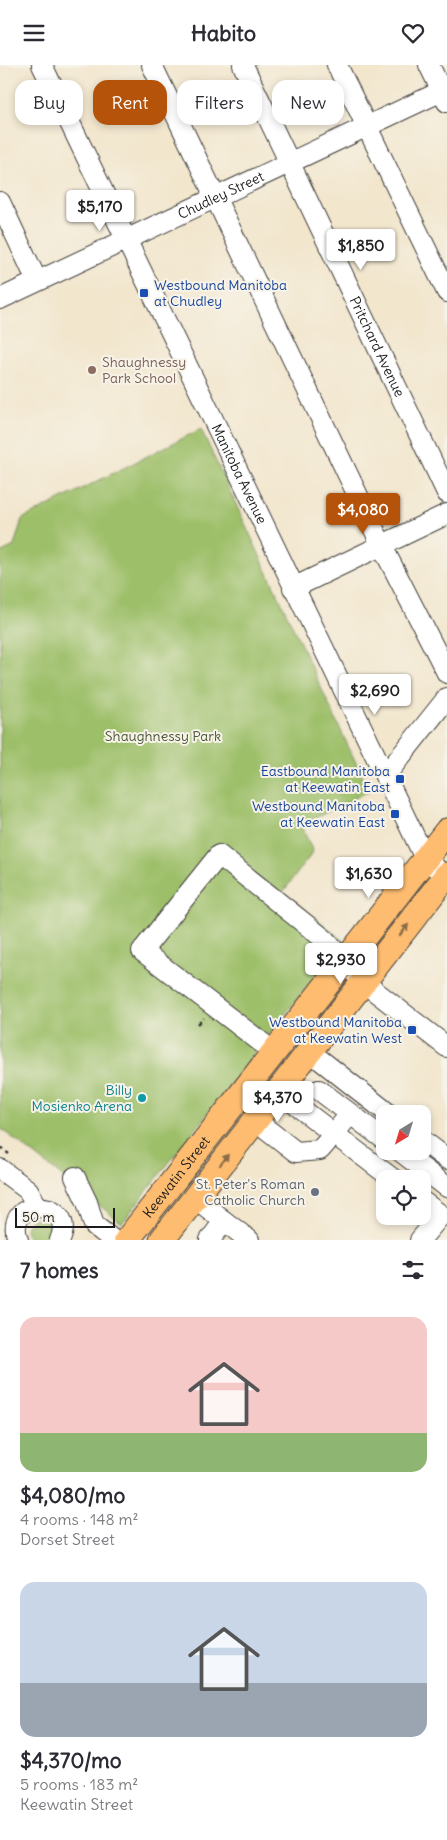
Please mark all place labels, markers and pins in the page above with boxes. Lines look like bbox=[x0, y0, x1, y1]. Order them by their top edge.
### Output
pin: $5,170 bbox=[59, 189, 141, 232]
pin: $1,850 bbox=[320, 229, 402, 271]
place label: Westbound Manitoba at Chudley bbox=[154, 276, 287, 310]
marker: Westbound Manitoba at Chudley bbox=[138, 287, 150, 299]
place label: Shaughnessy Park School bbox=[102, 353, 186, 387]
marker: Shaughnessy Park School bbox=[86, 364, 98, 376]
pin: $4,080 bbox=[322, 493, 404, 535]
pin: $2,690 bbox=[334, 673, 416, 716]
place label: Eastbound Manitoba at Keewatin East bbox=[261, 762, 390, 796]
marker: Eastbound Manitoba at Keewatin East bbox=[394, 773, 406, 785]
place label: Westbound Manitoba at Keewatin East bbox=[252, 797, 385, 831]
marker: Westbound Manitoba at Keewatin East bbox=[389, 808, 401, 820]
pin: $1,630 bbox=[328, 857, 410, 899]
pin: $2,930 bbox=[300, 943, 382, 985]
place label: Westbound Manitoba at Keewatin West bbox=[269, 1013, 402, 1047]
marker: Westbound Manitoba at Keewatin West bbox=[406, 1024, 418, 1036]
place label: Billy Mosienko Arena bbox=[32, 1081, 132, 1115]
pin: $4,370 bbox=[237, 1081, 319, 1123]
marker: Billy Mosienko Arena bbox=[136, 1092, 148, 1104]
place label: St. Peter's Roman Catholic Church bbox=[196, 1175, 305, 1209]
marker: St. Peter's Roman Catholic Church bbox=[309, 1186, 321, 1198]

